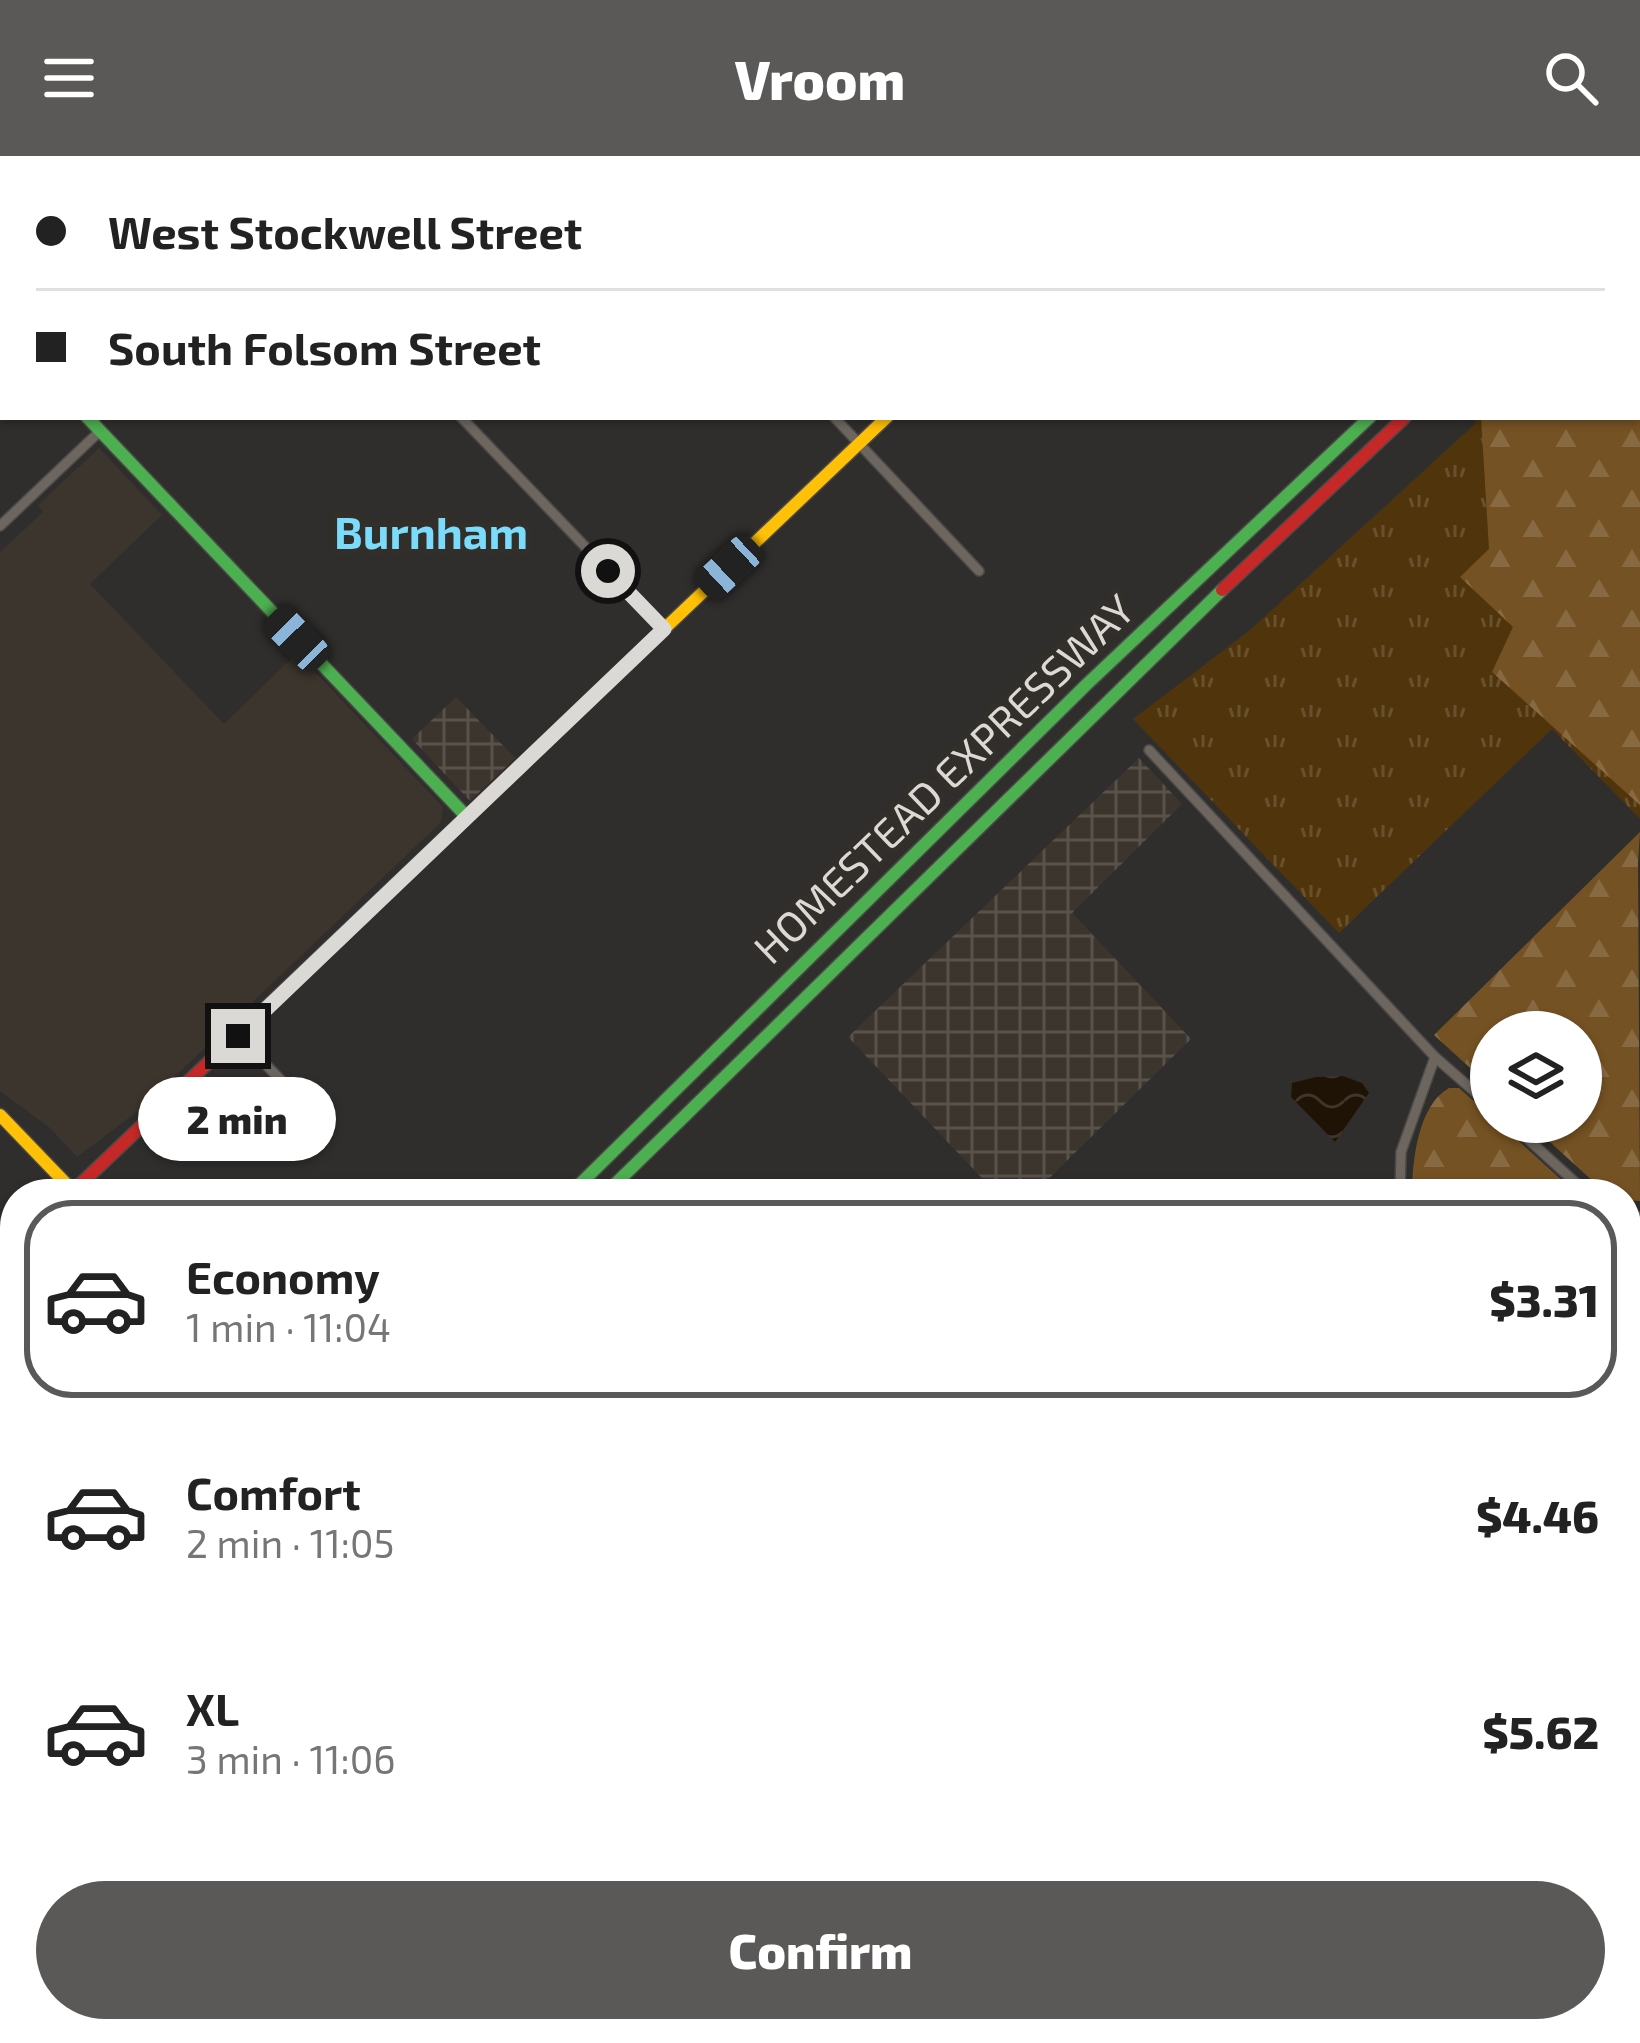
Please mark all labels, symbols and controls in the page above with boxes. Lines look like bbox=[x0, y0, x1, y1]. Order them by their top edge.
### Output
icon: menu bbox=[36, 45, 102, 111]
icon: search bbox=[1538, 45, 1604, 111]
text: Vroom bbox=[735, 46, 905, 111]
text: West Stockwell Street bbox=[108, 204, 582, 258]
text: South Folsom Street bbox=[108, 320, 541, 374]
district label: Burnham bbox=[334, 504, 528, 558]
car bbox=[690, 529, 768, 605]
route start bbox=[581, 544, 635, 598]
street label: HOMESTEAD EXPRESSWAY bbox=[742, 583, 1143, 972]
car bbox=[259, 601, 335, 677]
route end bbox=[211, 1009, 265, 1063]
map controls bbox=[1470, 1011, 1602, 1143]
button: layers bbox=[1470, 1011, 1602, 1143]
callout: 2 min bbox=[139, 1078, 337, 1162]
text: 2 min bbox=[186, 1095, 288, 1142]
icon: car bbox=[42, 1245, 150, 1353]
text: Economy bbox=[186, 1249, 380, 1303]
text: $3.31 bbox=[1489, 1272, 1599, 1326]
text: 1 min · 11:04 bbox=[186, 1303, 391, 1350]
icon: car bbox=[42, 1461, 150, 1569]
text: Comfort bbox=[186, 1465, 361, 1519]
text: $4.46 bbox=[1476, 1488, 1599, 1542]
text: 2 min · 11:05 bbox=[186, 1519, 394, 1566]
icon: car bbox=[42, 1677, 150, 1785]
text: XL bbox=[186, 1681, 239, 1735]
text: $5.62 bbox=[1482, 1704, 1599, 1758]
text: 3 min · 11:06 bbox=[186, 1735, 396, 1782]
button: Confirm bbox=[36, 1881, 1605, 2019]

